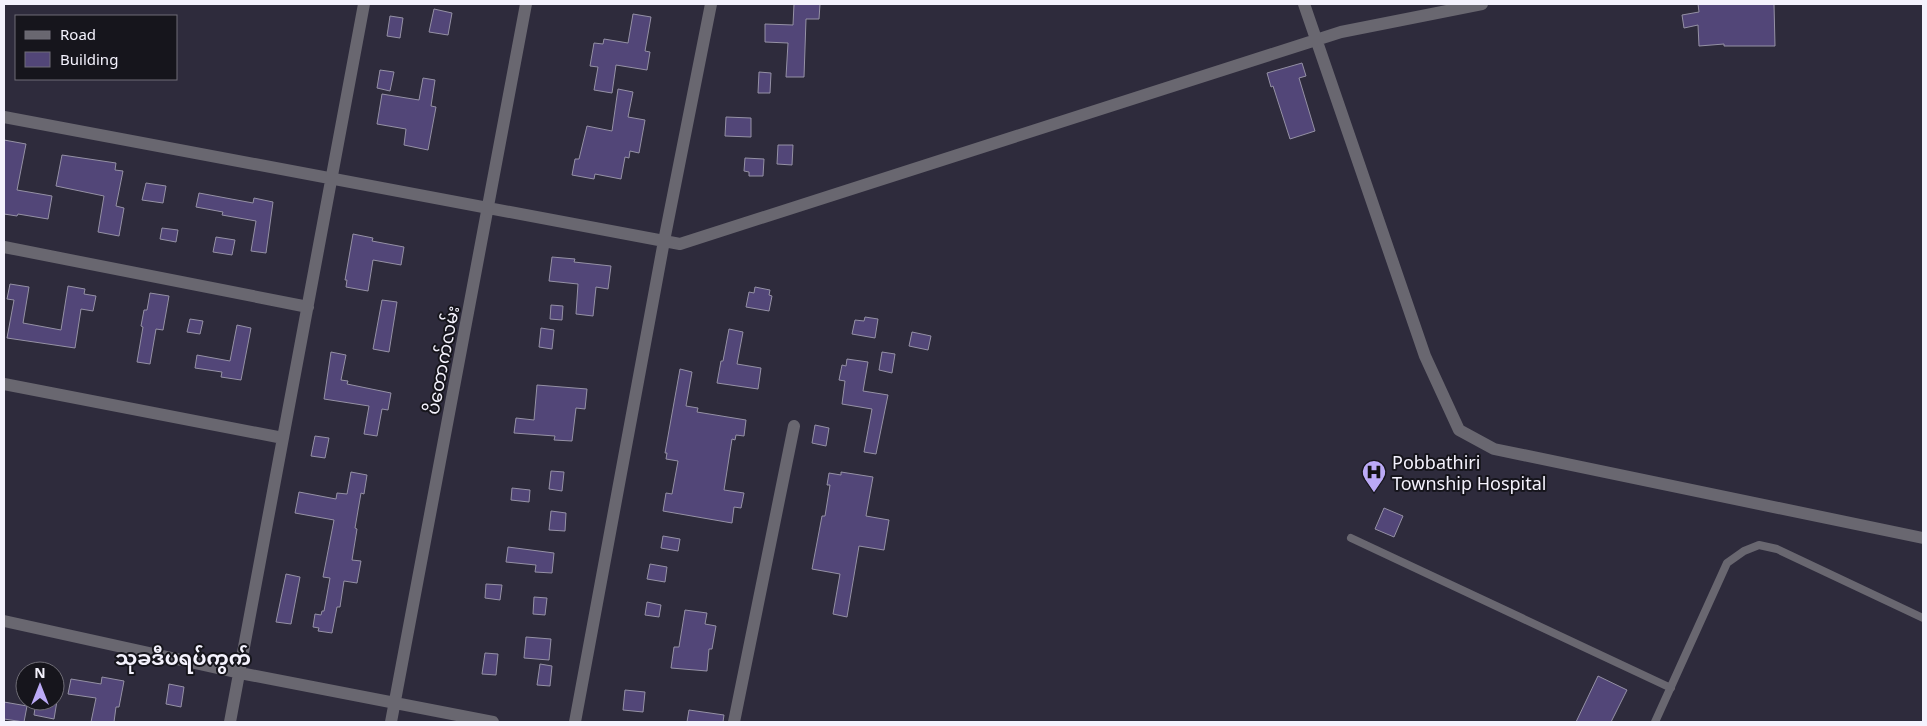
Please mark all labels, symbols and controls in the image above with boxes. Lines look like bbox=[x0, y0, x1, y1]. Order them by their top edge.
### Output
legend bbox=[15, 15, 178, 80]
text: Road bbox=[60, 24, 96, 44]
text: Building bbox=[60, 49, 118, 69]
street label: ပိတောက်လမ်း bbox=[419, 303, 464, 417]
place label: Pobbathiri Township Hospital bbox=[1392, 450, 1547, 495]
hospital icon: Pobbathiri Township Hospital bbox=[1361, 459, 1387, 493]
district label: သုခဒီပရပ်ကွက် bbox=[115, 644, 251, 674]
north arrow bbox=[15, 661, 65, 711]
text: N bbox=[34, 663, 46, 682]

